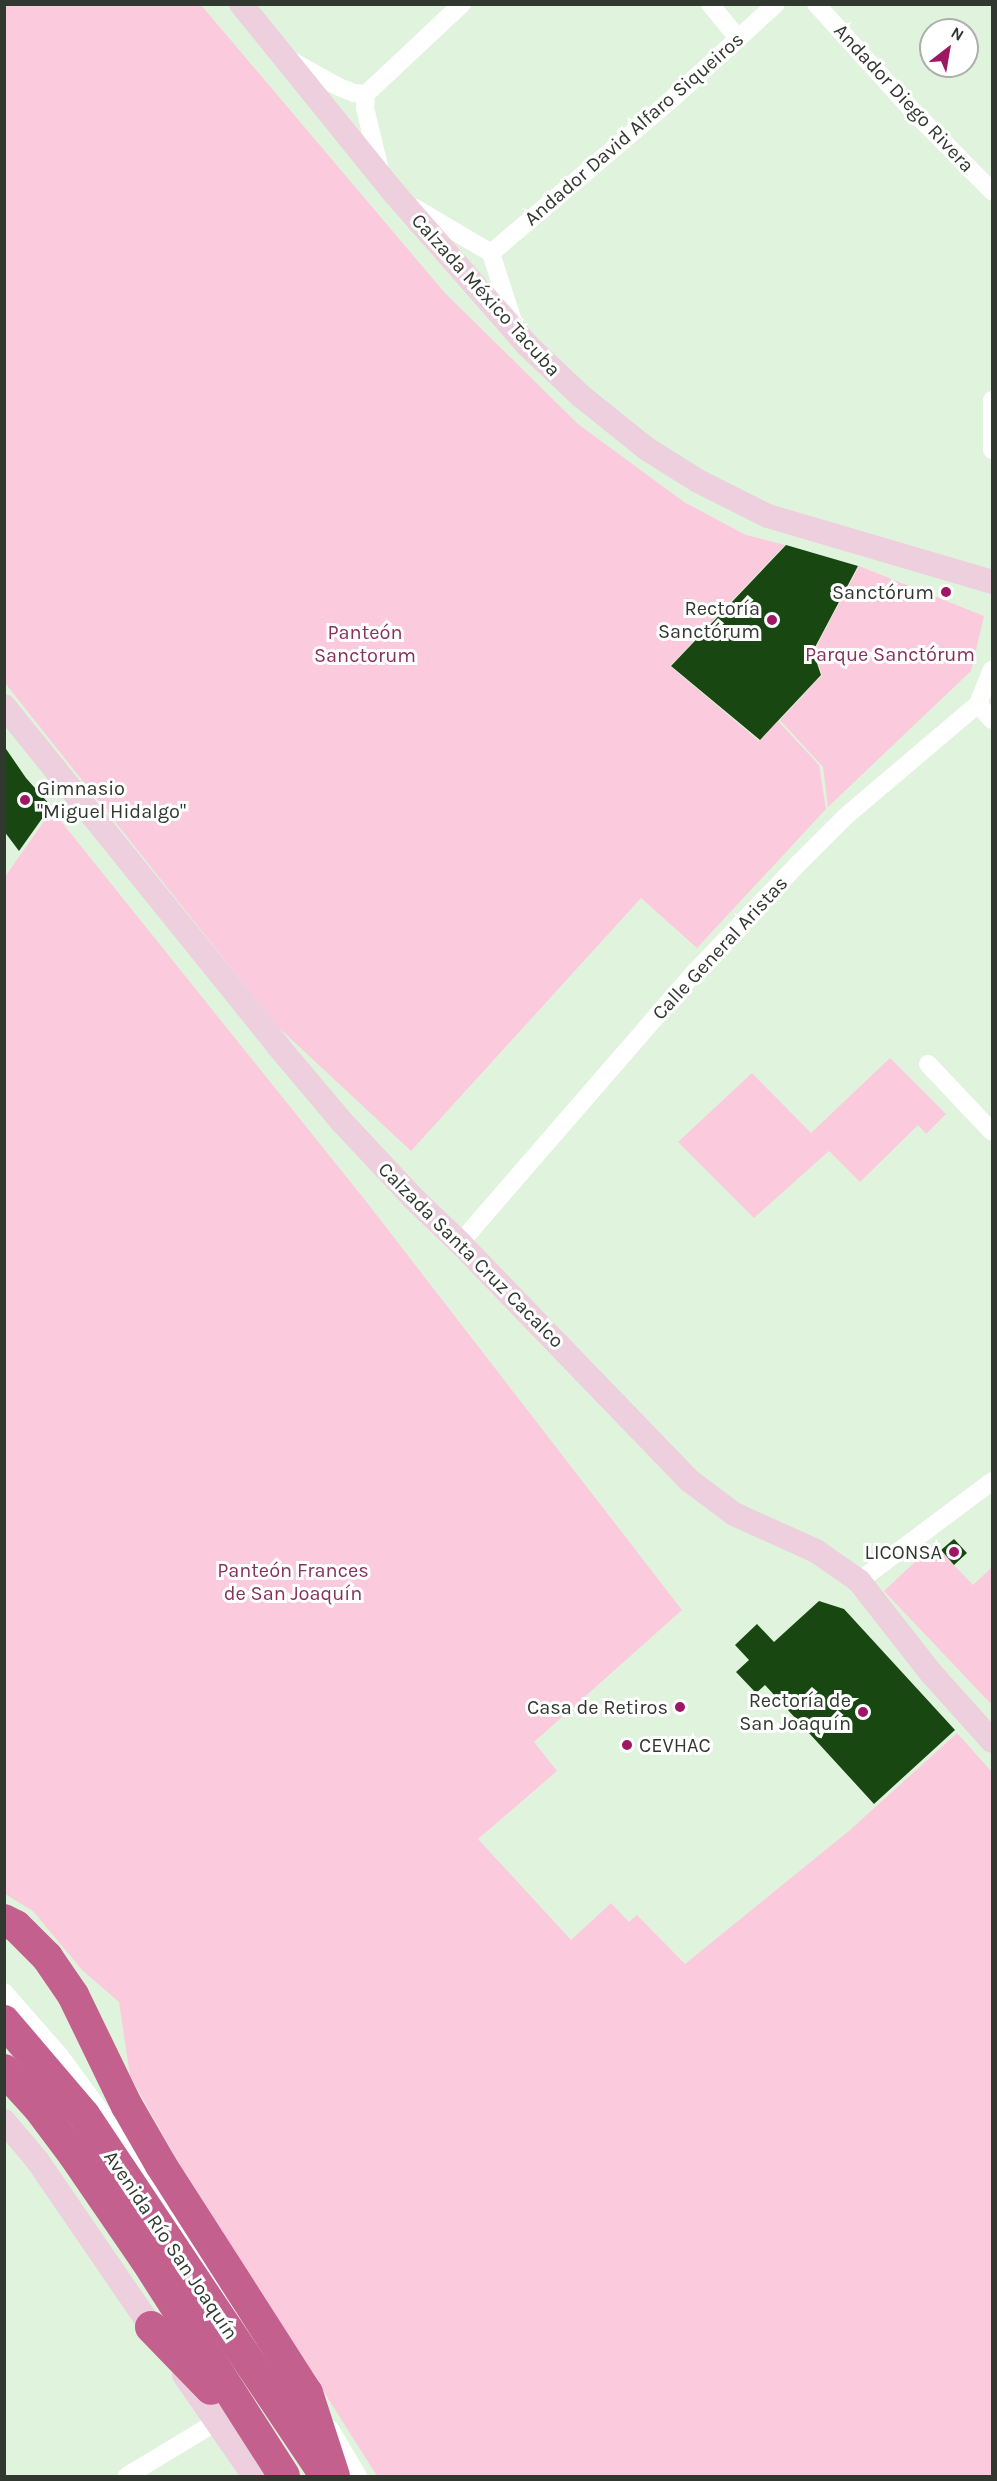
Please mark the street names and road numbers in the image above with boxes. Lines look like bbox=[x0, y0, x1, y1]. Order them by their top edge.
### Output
street label: Andador Diego Rivera bbox=[829, 19, 979, 177]
street label: Andador David Alfaro Siqueiros bbox=[519, 27, 749, 231]
street label: Calzada México Tacuba bbox=[407, 209, 565, 381]
street label: Calle General Aristas bbox=[647, 871, 793, 1025]
street label: Calzada Santa Cruz Cacalco bbox=[373, 1157, 569, 1353]
street label: Avenida Río San Joaquín bbox=[99, 2146, 243, 2344]

